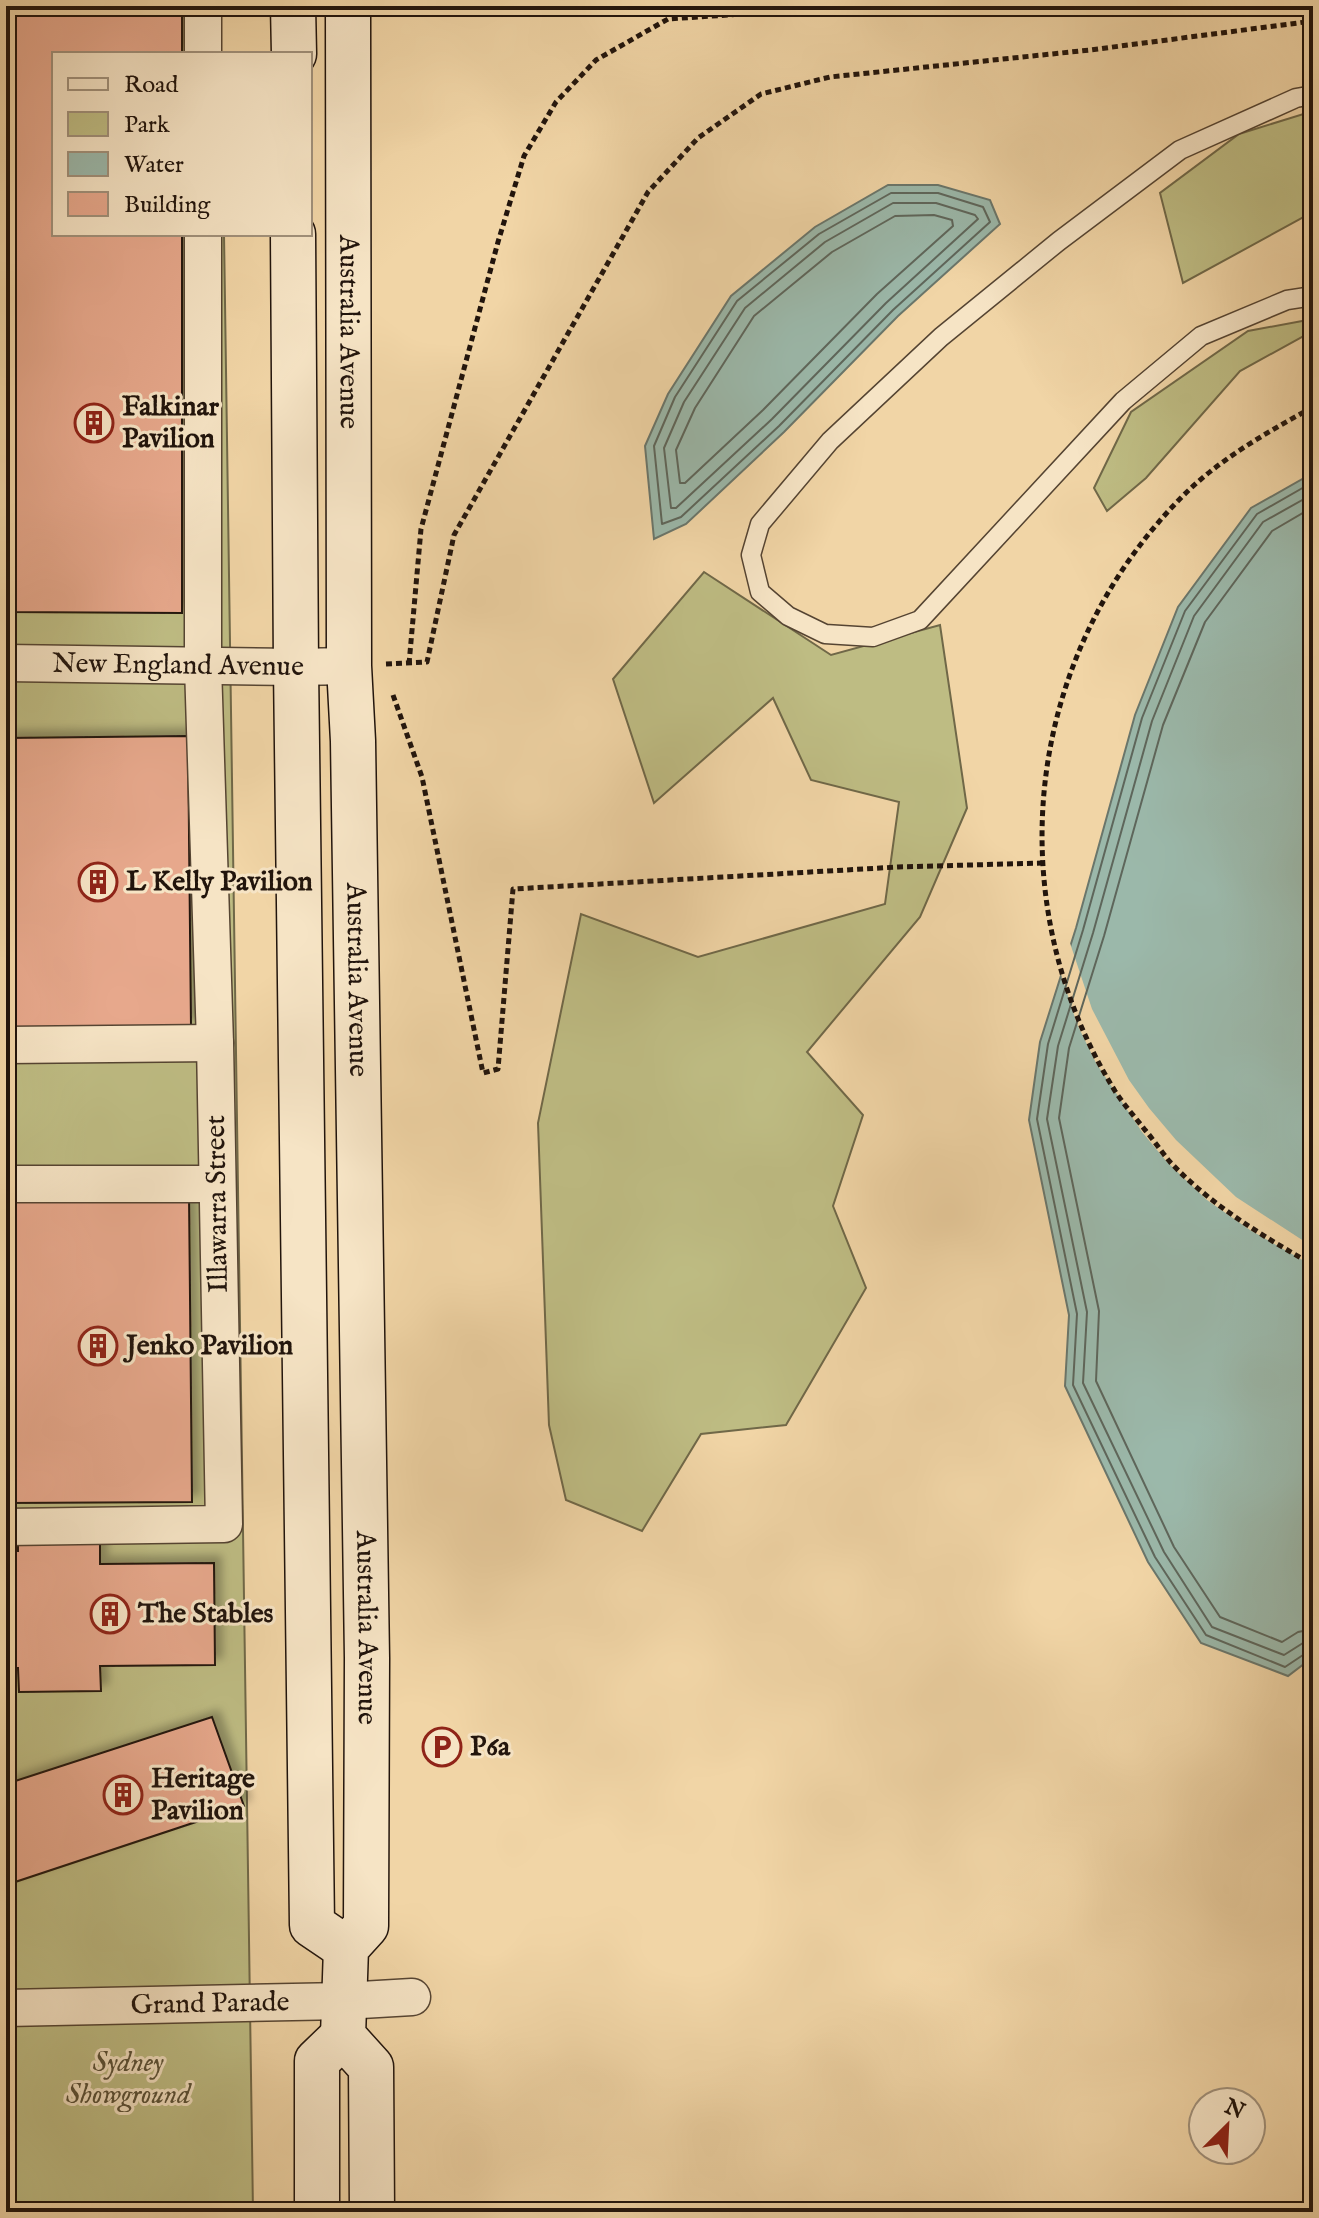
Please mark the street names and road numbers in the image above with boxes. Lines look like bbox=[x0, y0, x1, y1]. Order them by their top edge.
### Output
street label: Australia Avenue bbox=[331, 234, 366, 429]
street label: New England Avenue bbox=[52, 646, 304, 685]
street label: Australia Avenue bbox=[338, 881, 376, 1077]
street label: Illawarra Street bbox=[199, 1114, 237, 1293]
street label: Australia Avenue bbox=[348, 1529, 385, 1725]
street label: Grand Parade bbox=[130, 1985, 290, 2023]

